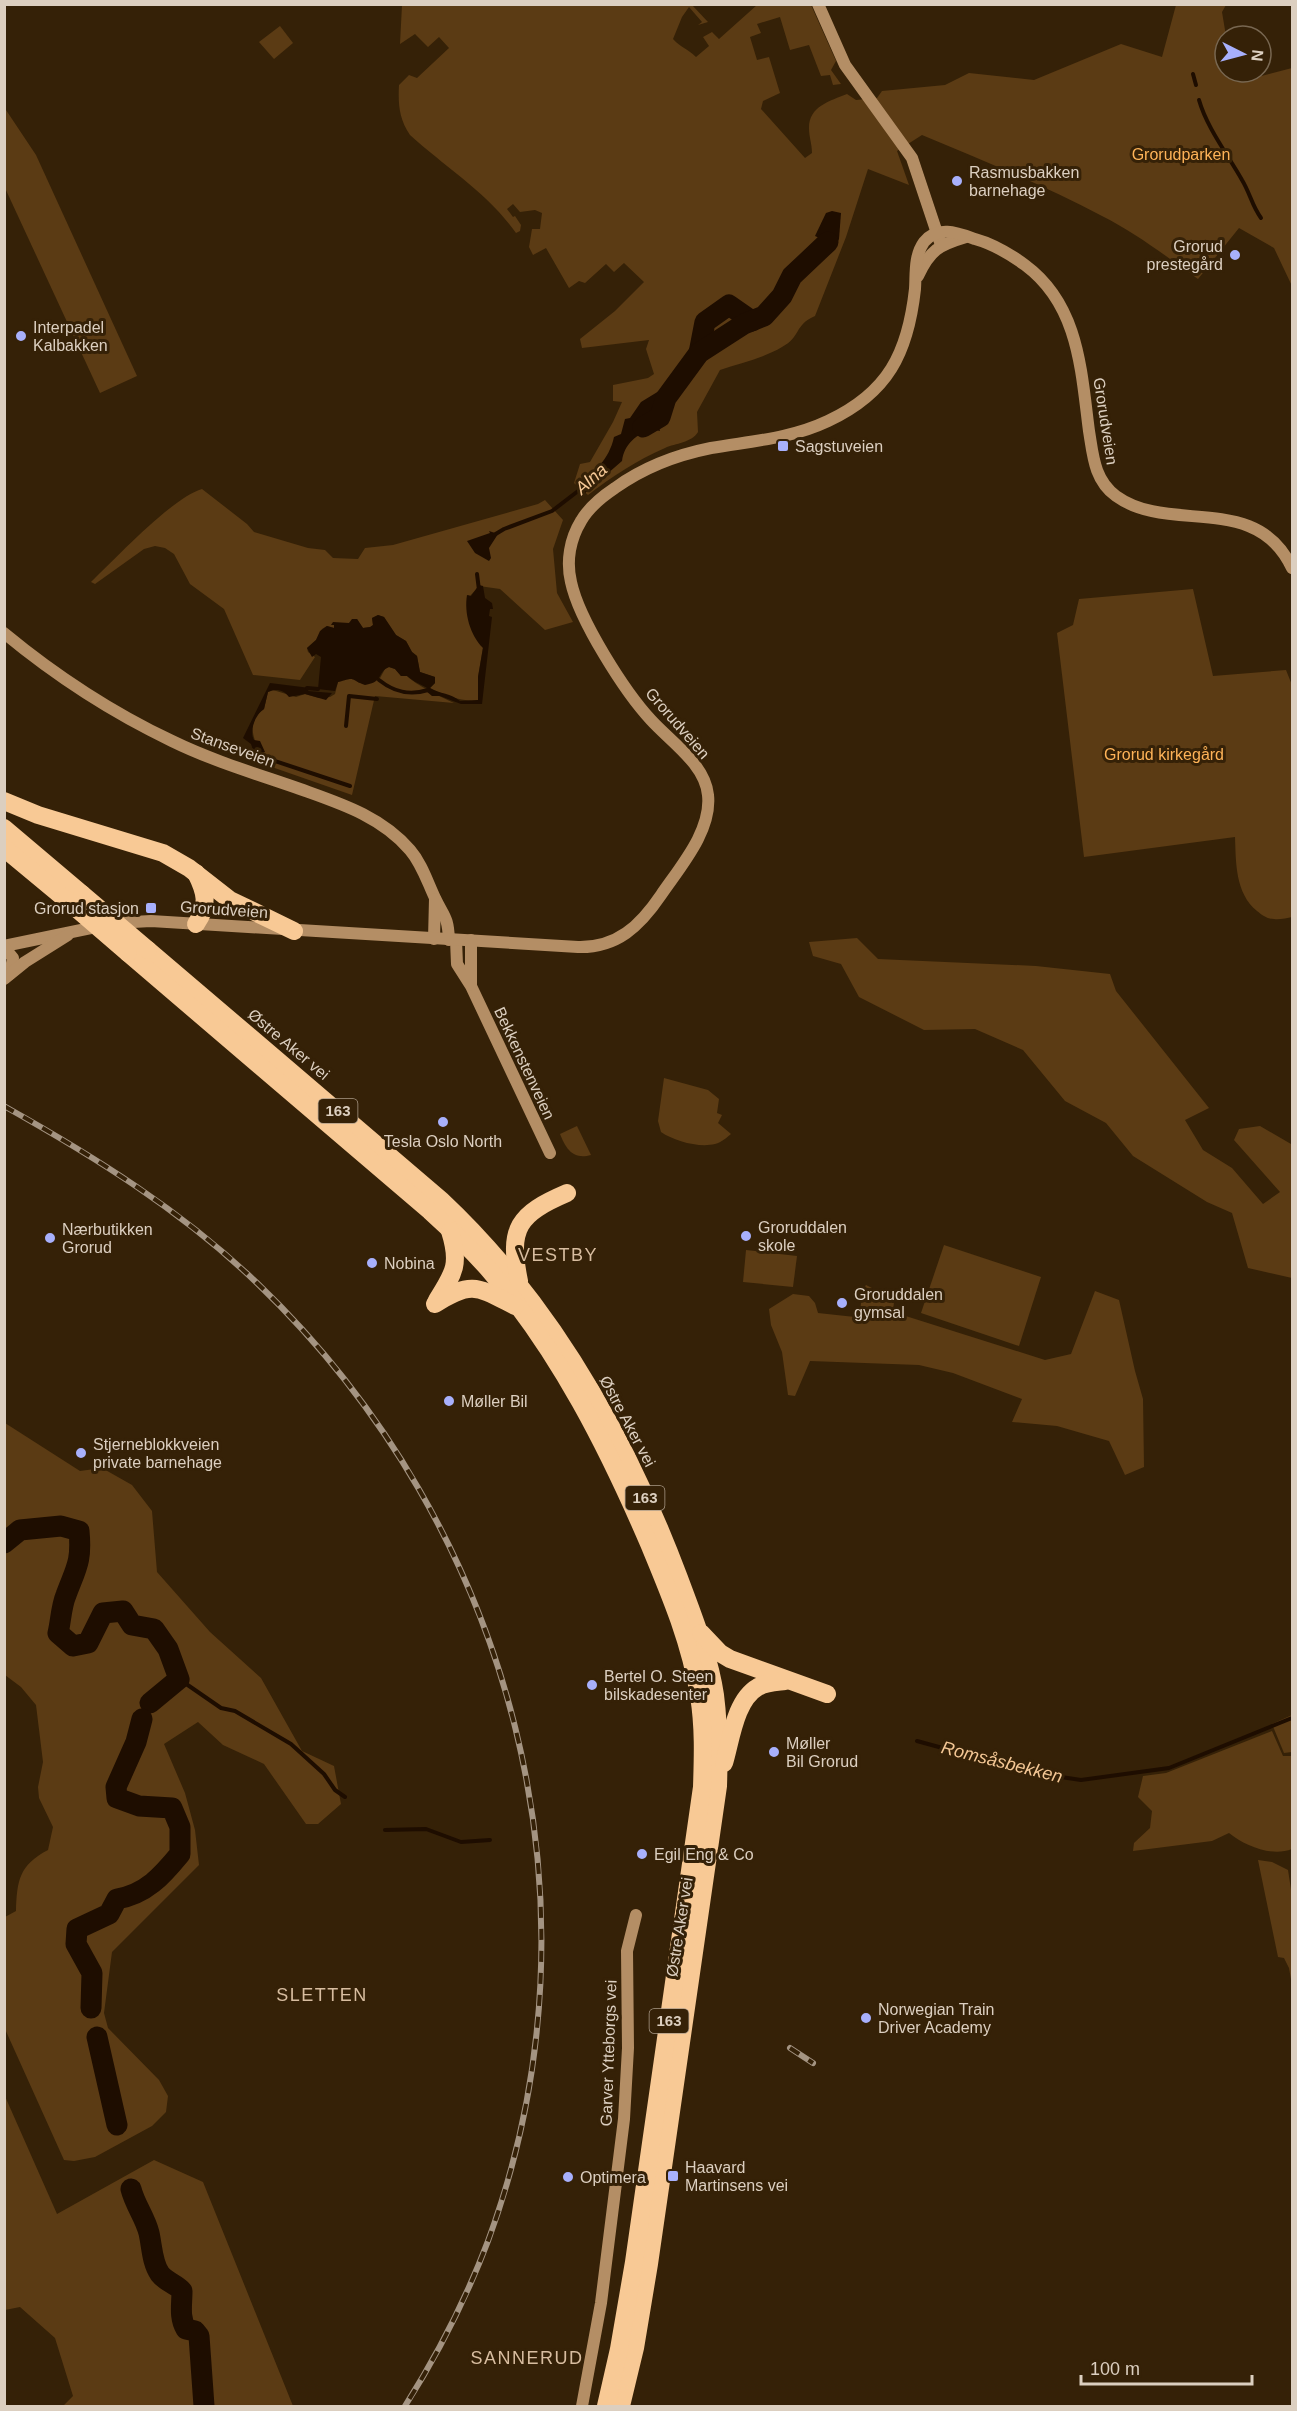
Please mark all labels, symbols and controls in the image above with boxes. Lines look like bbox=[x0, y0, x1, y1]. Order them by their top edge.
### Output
north arrow bbox=[1213, 24, 1273, 84]
text: N bbox=[1248, 49, 1266, 62]
park label: Grorudparken bbox=[1132, 146, 1230, 163]
place label: Rasmusbakken barnehage bbox=[969, 164, 1079, 199]
marker: Rasmusbakken barnehage bbox=[950, 174, 964, 188]
place label: Grorud prestegård bbox=[1147, 238, 1223, 273]
marker: Grorud prestegård bbox=[1228, 248, 1242, 262]
place label: Interpadel Kalbakken bbox=[33, 319, 108, 354]
marker: Interpadel Kalbakken bbox=[14, 329, 28, 343]
street label: Grorudveien bbox=[1090, 376, 1121, 466]
place label: Sagstuveien bbox=[795, 438, 883, 455]
marker: Sagstuveien bbox=[776, 439, 790, 453]
water label: Alna bbox=[570, 460, 611, 499]
street label: Grorudveien bbox=[642, 685, 713, 762]
street label: Stanseveien bbox=[189, 724, 277, 771]
park label: Grorud kirkegård bbox=[1104, 746, 1224, 763]
street label: Grorudveien bbox=[179, 898, 268, 921]
place label: Grorud stasjon bbox=[34, 900, 139, 917]
marker: Grorud stasjon bbox=[144, 901, 158, 915]
street label: Bekkenstenveien bbox=[491, 1004, 558, 1122]
street label: Østre Aker vei bbox=[245, 1006, 333, 1083]
road number: 163 bbox=[318, 1099, 358, 1123]
marker: Tesla Oslo North bbox=[436, 1115, 450, 1129]
place label: Tesla Oslo North bbox=[384, 1133, 502, 1150]
place label: Groruddalen skole bbox=[758, 1219, 847, 1254]
place label: Nærbutikken Grorud bbox=[62, 1221, 153, 1256]
marker: Groruddalen skole bbox=[739, 1229, 753, 1243]
marker: Nærbutikken Grorud bbox=[43, 1231, 57, 1245]
district label: VESTBY bbox=[518, 1245, 598, 1265]
place label: Nobina bbox=[384, 1255, 435, 1272]
marker: Nobina bbox=[365, 1256, 379, 1270]
place label: Groruddalen gymsal bbox=[854, 1286, 943, 1321]
marker: Groruddalen gymsal bbox=[835, 1296, 849, 1310]
street label: Østre Aker vei bbox=[596, 1373, 659, 1470]
place label: Møller Bil bbox=[461, 1393, 528, 1410]
marker: Møller Bil bbox=[442, 1394, 456, 1408]
place label: Stjerneblokkveien private barnehage bbox=[93, 1436, 222, 1471]
marker: Stjerneblokkveien private barnehage bbox=[74, 1446, 88, 1460]
road number: 163 bbox=[626, 1486, 664, 1510]
place label: Bertel O. Steen bilskadesenter bbox=[604, 1668, 713, 1703]
marker: Bertel O. Steen bilskadesenter bbox=[585, 1678, 599, 1692]
place label: Møller Bil Grorud bbox=[786, 1735, 858, 1770]
water label: Romsåsbekken bbox=[939, 1737, 1065, 1787]
marker: Møller Bil Grorud bbox=[767, 1745, 781, 1759]
place label: Egil Eng & Co bbox=[654, 1846, 754, 1863]
marker: Egil Eng & Co bbox=[635, 1847, 649, 1861]
street label: Østre Aker vei bbox=[663, 1876, 696, 1978]
street label: Garver Ytteborgs vei bbox=[597, 1980, 620, 2126]
district label: SLETTEN bbox=[276, 1985, 368, 2005]
place label: Norwegian Train Driver Academy bbox=[878, 2001, 995, 2036]
road number: 163 bbox=[650, 2009, 688, 2033]
marker: Norwegian Train Driver Academy bbox=[859, 2011, 873, 2025]
place label: Haavard Martinsens vei bbox=[685, 2159, 788, 2194]
place label: Optimera bbox=[580, 2169, 646, 2186]
marker: Haavard Martinsens vei bbox=[666, 2169, 680, 2183]
marker: Optimera bbox=[561, 2170, 575, 2184]
district label: SANNERUD bbox=[470, 2348, 584, 2368]
scale bar bbox=[1081, 2348, 1252, 2386]
text: 100 m bbox=[1090, 2359, 1140, 2379]

